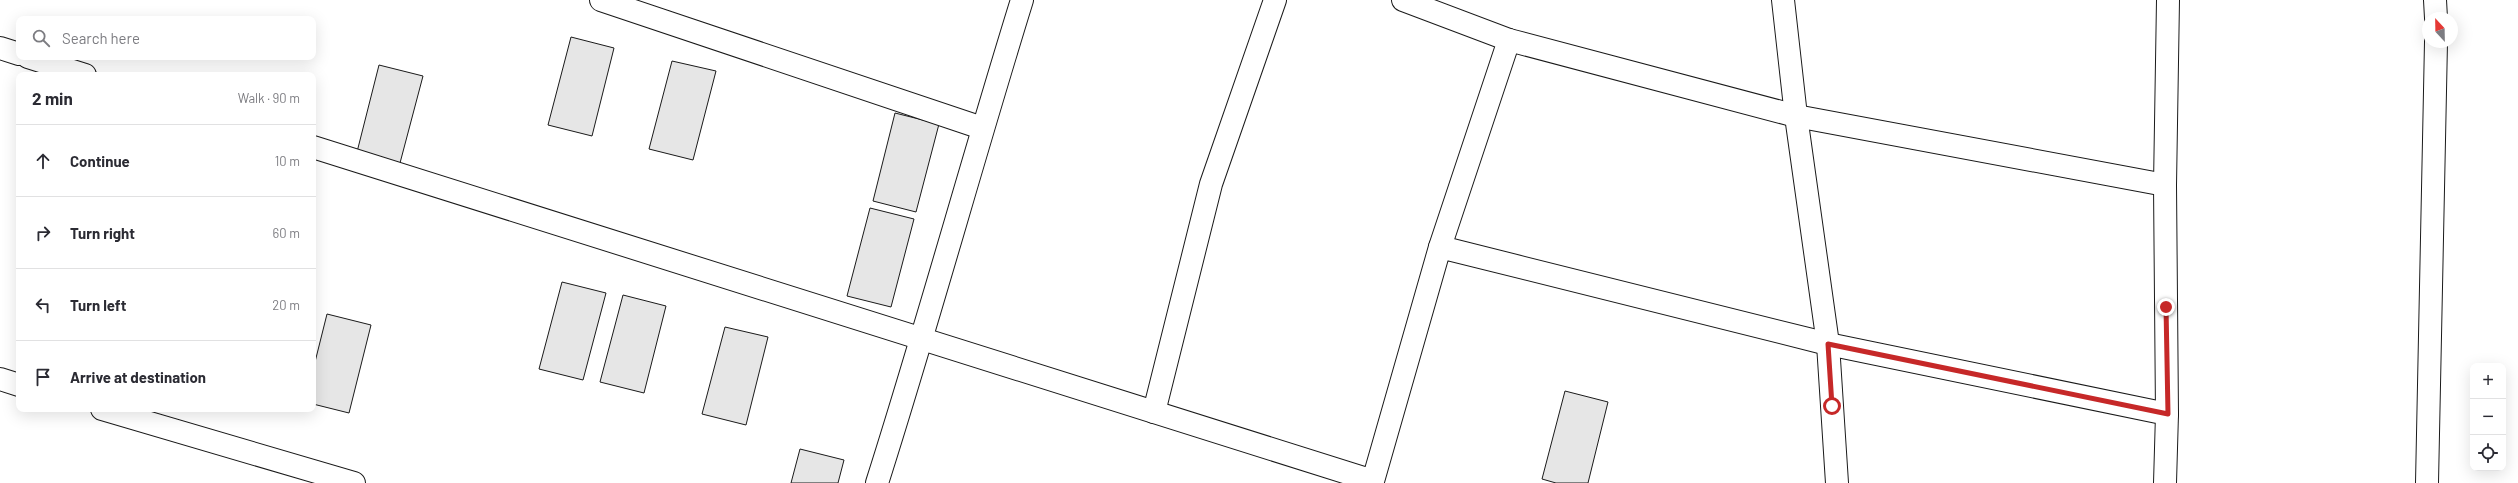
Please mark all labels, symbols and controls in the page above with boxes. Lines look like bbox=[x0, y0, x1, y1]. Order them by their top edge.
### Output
north arrow bbox=[2422, 12, 2458, 48]
search box bbox=[16, 16, 316, 60]
icon: search bbox=[30, 27, 52, 49]
text: Search here bbox=[62, 29, 140, 47]
text: 2 min bbox=[32, 88, 73, 108]
text: Walk · 90 m bbox=[238, 90, 300, 106]
icon: ahead bbox=[32, 150, 54, 172]
text: Continue bbox=[70, 152, 130, 170]
text: 10 m bbox=[275, 153, 300, 169]
icon: right bbox=[32, 222, 54, 244]
text: Turn right bbox=[70, 224, 135, 242]
text: 60 m bbox=[273, 225, 300, 241]
icon: left bbox=[32, 294, 54, 316]
text: Turn left bbox=[70, 296, 126, 314]
text: 20 m bbox=[272, 297, 300, 313]
route end bbox=[2157, 298, 2175, 316]
map controls bbox=[2470, 363, 2506, 471]
button: + bbox=[2470, 363, 2506, 399]
icon: arrive bbox=[32, 366, 54, 388]
text: Arrive at destination bbox=[70, 368, 206, 386]
route start bbox=[1823, 397, 1841, 415]
button: − bbox=[2470, 399, 2506, 435]
button: locate bbox=[2470, 435, 2506, 471]

